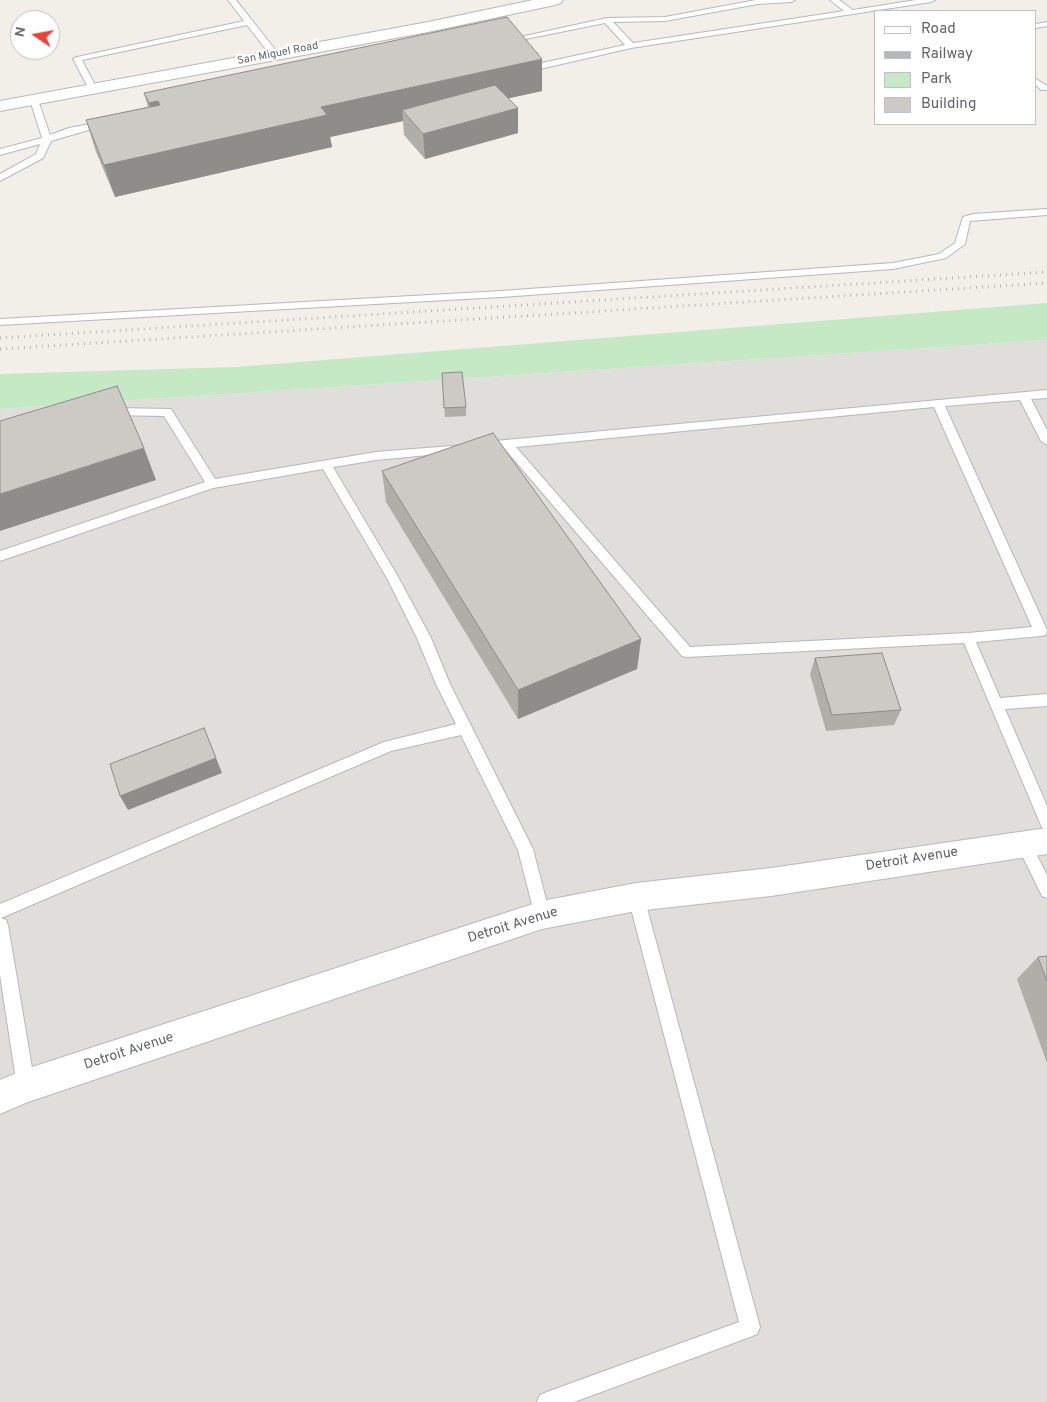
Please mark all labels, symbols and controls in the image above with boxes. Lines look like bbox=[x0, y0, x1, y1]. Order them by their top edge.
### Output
north arrow bbox=[10, 10, 60, 60]
legend bbox=[874, 10, 1037, 125]
text: Road bbox=[921, 20, 956, 39]
text: N bbox=[11, 25, 30, 39]
street label: San Miguel Road bbox=[236, 40, 320, 68]
text: Railway bbox=[921, 45, 973, 64]
text: Park bbox=[921, 70, 952, 89]
text: Building bbox=[921, 95, 976, 114]
street label: Detroit Avenue bbox=[865, 844, 959, 876]
street label: Detroit Avenue bbox=[466, 904, 560, 948]
street label: Detroit Avenue bbox=[82, 1030, 176, 1074]

